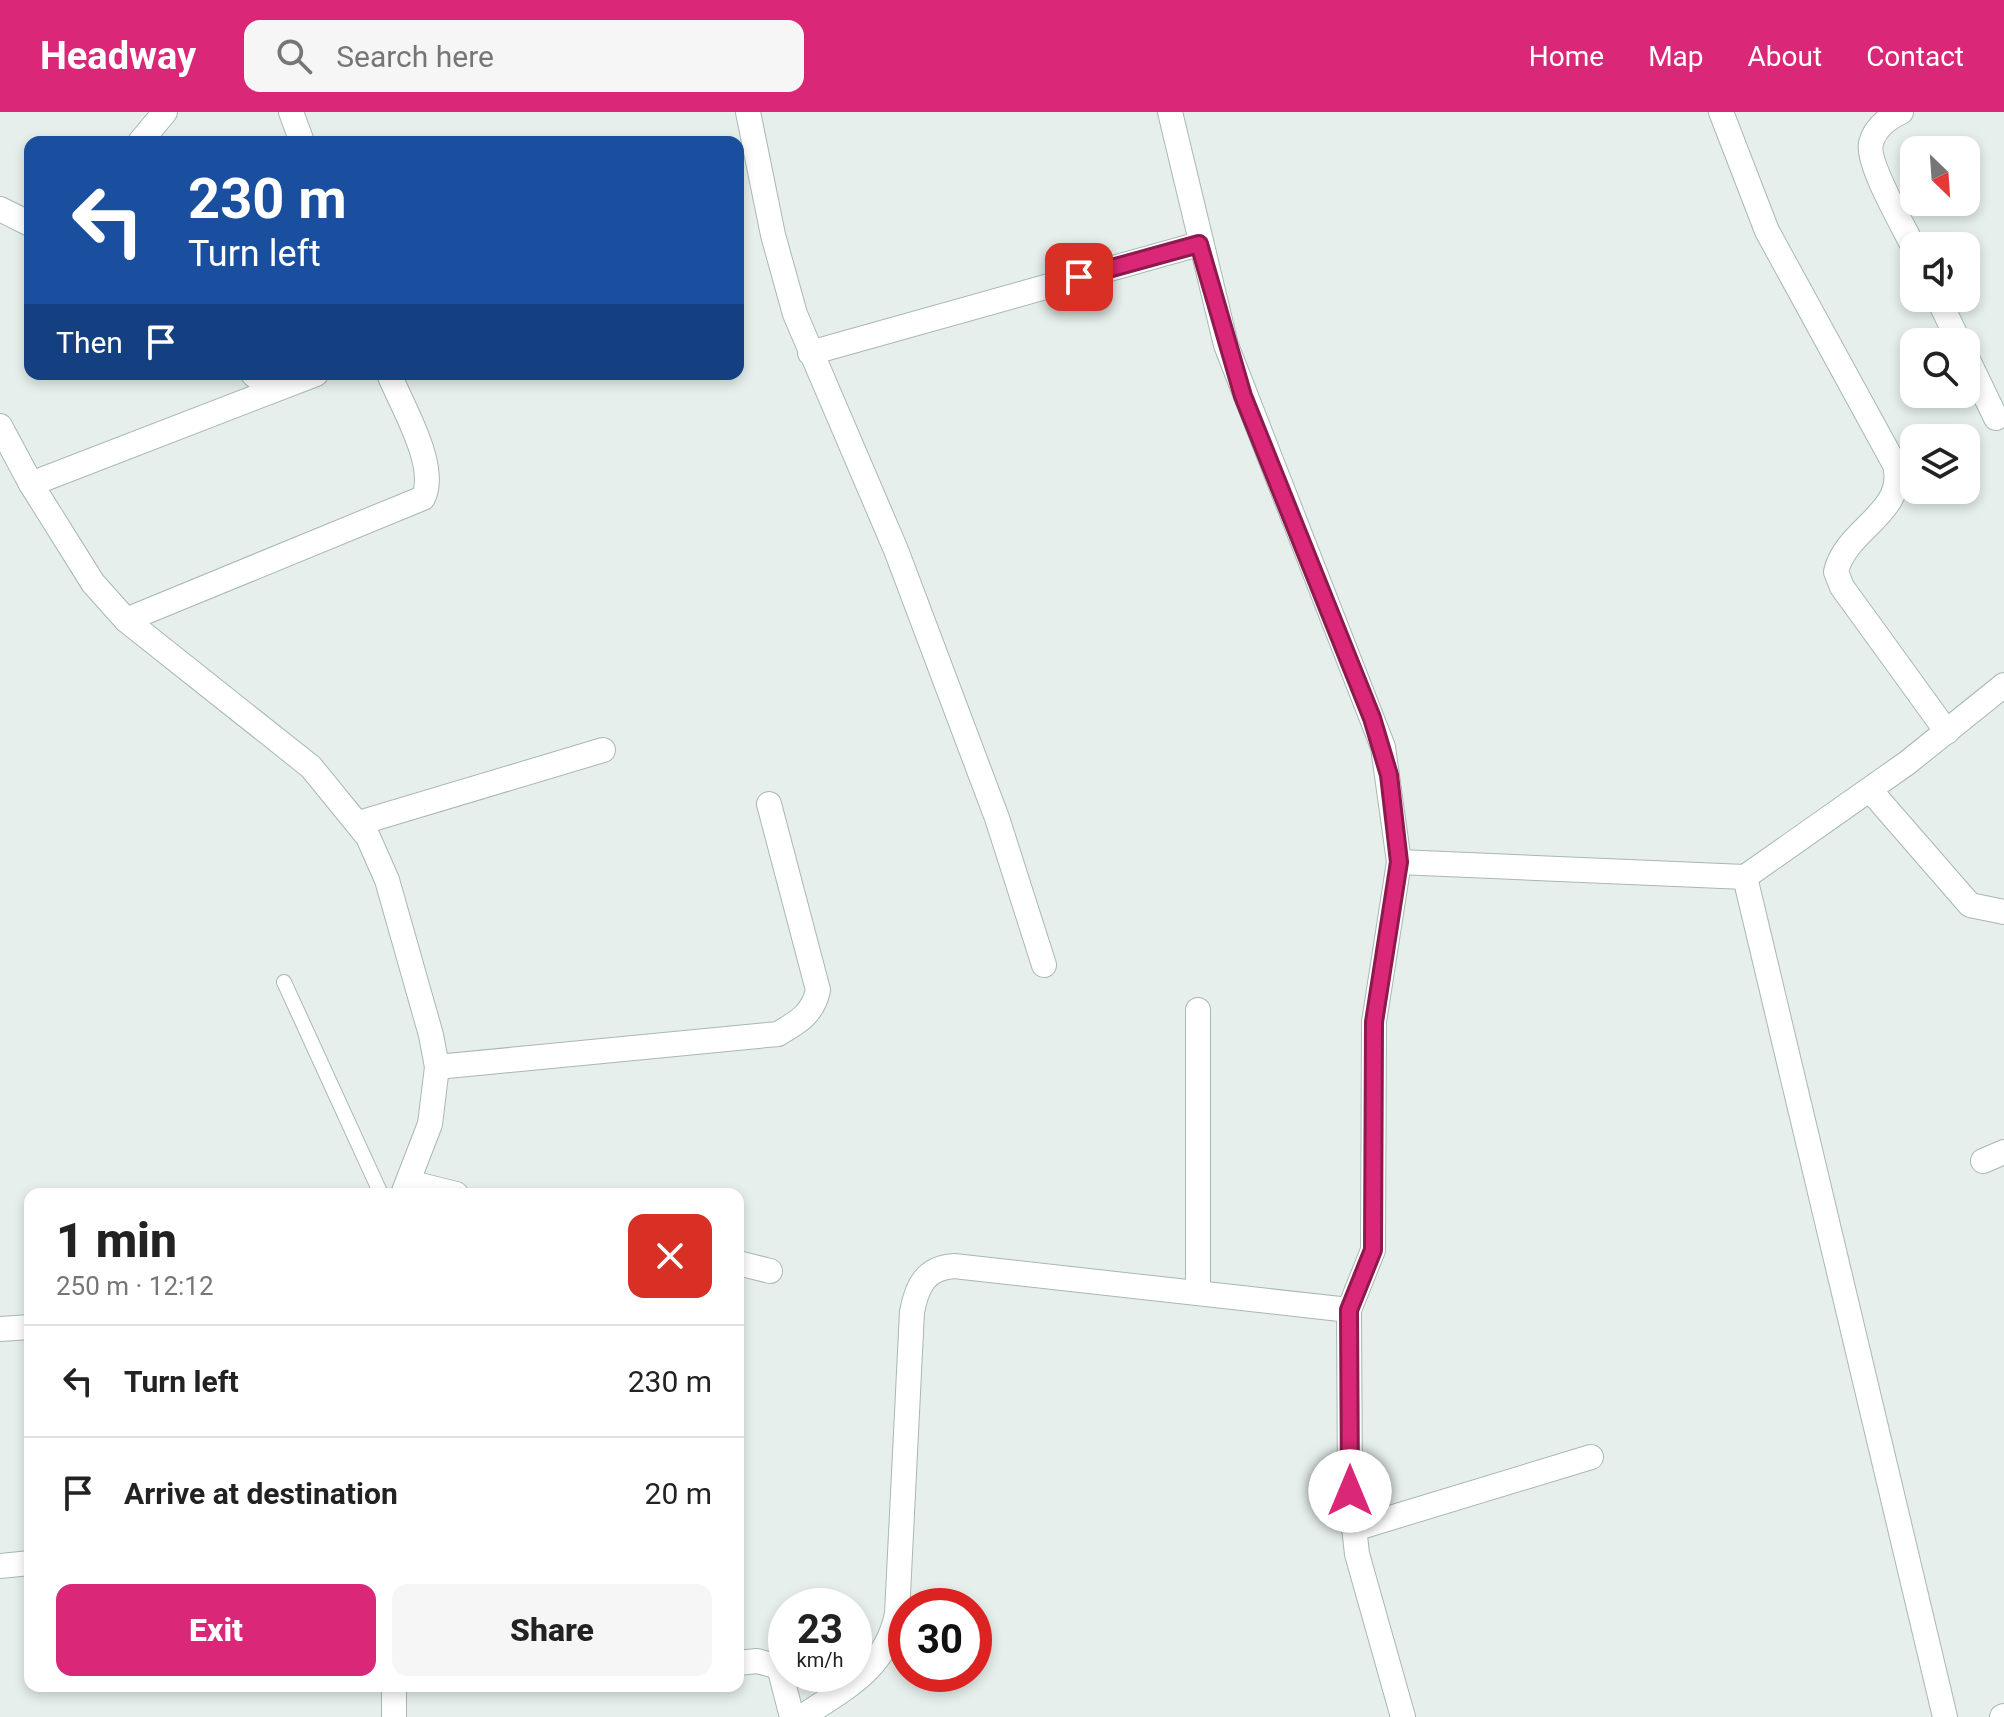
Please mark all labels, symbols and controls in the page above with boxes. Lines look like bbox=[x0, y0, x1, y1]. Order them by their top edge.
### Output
search box bbox=[244, 20, 804, 92]
text: Headway bbox=[40, 34, 196, 78]
icon: search bbox=[272, 34, 316, 78]
text: Search here bbox=[336, 39, 494, 74]
text: Home bbox=[1529, 40, 1604, 73]
text: Map bbox=[1648, 40, 1704, 73]
text: About bbox=[1748, 40, 1822, 73]
text: Contact bbox=[1866, 40, 1964, 73]
north arrow bbox=[1900, 136, 1980, 216]
map controls bbox=[1900, 136, 1980, 504]
text: 230 m bbox=[188, 166, 347, 232]
icon: left bbox=[56, 168, 160, 272]
button: sound bbox=[1900, 232, 1980, 312]
text: Turn left bbox=[188, 233, 321, 275]
pin bbox=[1045, 243, 1113, 311]
icon: arrive bbox=[1057, 255, 1101, 299]
icon: arrive bbox=[139, 320, 183, 364]
text: Then bbox=[56, 325, 123, 360]
button: search bbox=[1900, 328, 1980, 408]
button: layers bbox=[1900, 424, 1980, 504]
text: 1 min bbox=[56, 1212, 177, 1269]
button: close bbox=[628, 1214, 712, 1298]
text: 250 m · 12:12 bbox=[56, 1271, 214, 1301]
icon: left bbox=[56, 1359, 100, 1403]
text: Turn left bbox=[124, 1364, 239, 1399]
text: 230 m bbox=[628, 1364, 712, 1399]
position arrow bbox=[1308, 1449, 1392, 1533]
icon: arrive bbox=[56, 1471, 100, 1515]
text: Arrive at destination bbox=[124, 1476, 398, 1511]
text: 20 m bbox=[645, 1476, 712, 1511]
button: Exit bbox=[56, 1584, 376, 1676]
button: Share bbox=[392, 1584, 712, 1676]
speed limit sign: 30 bbox=[888, 1588, 992, 1692]
text: 23 bbox=[797, 1606, 843, 1653]
text: km/h bbox=[797, 1648, 843, 1672]

